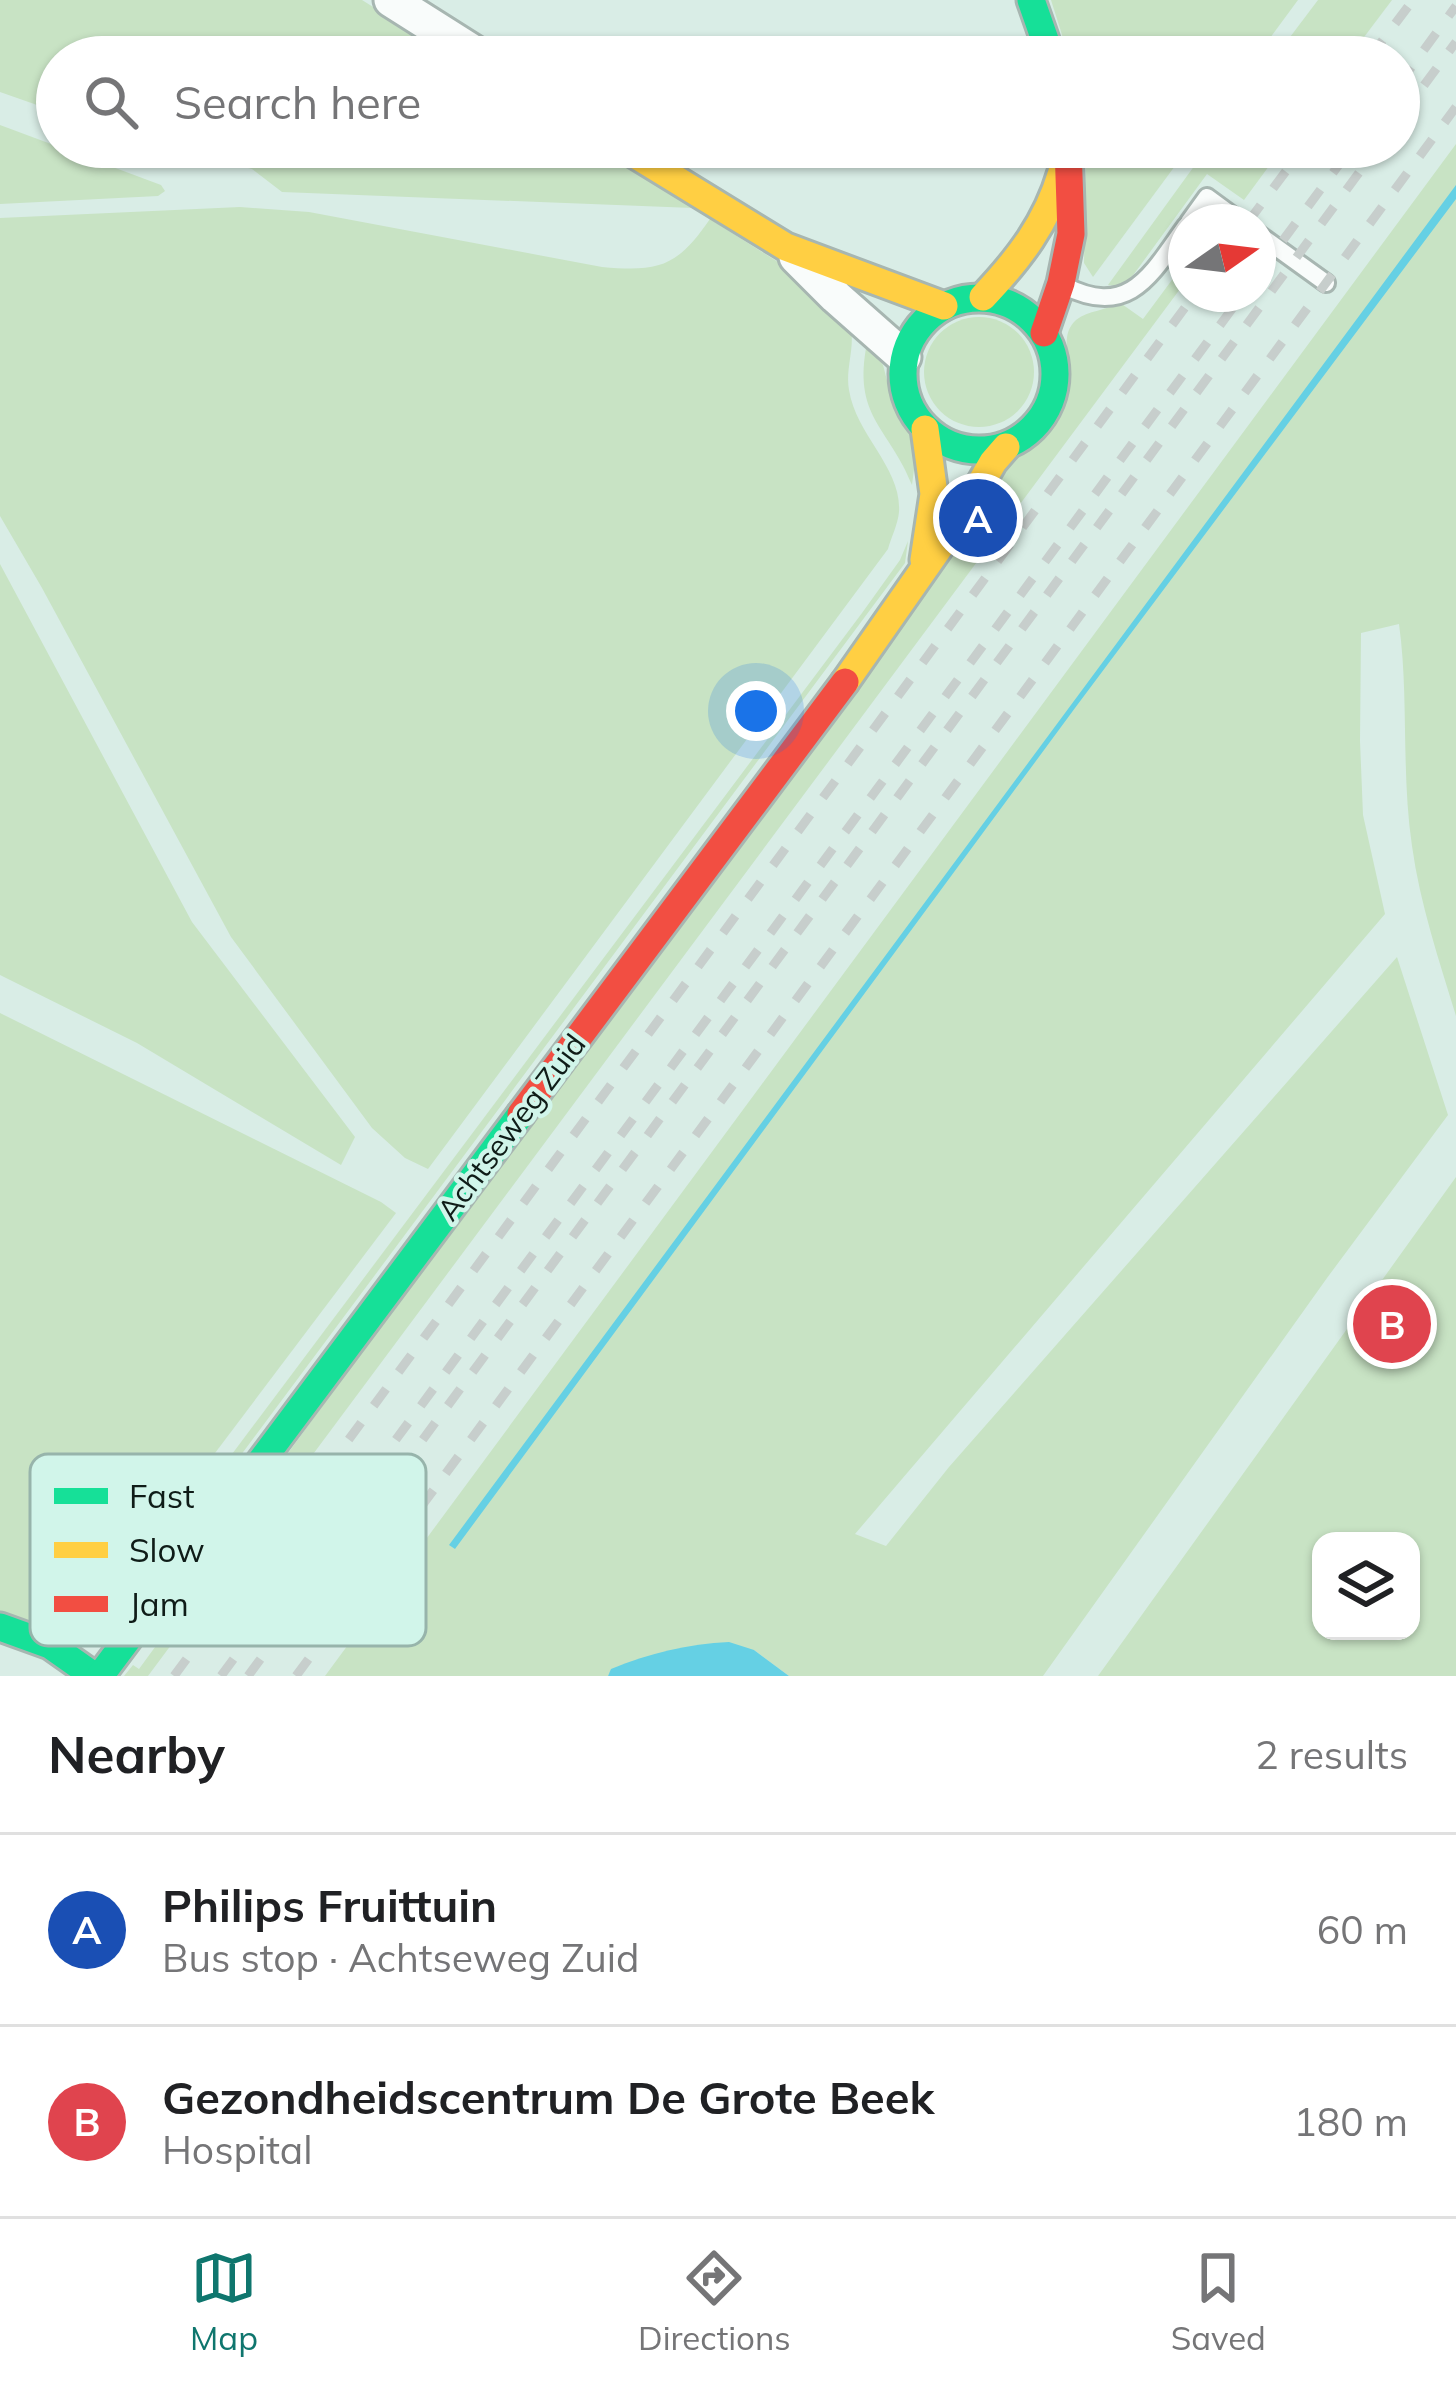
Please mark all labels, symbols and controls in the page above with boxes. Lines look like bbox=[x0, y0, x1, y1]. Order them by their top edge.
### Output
search box bbox=[36, 36, 1420, 168]
icon: search bbox=[78, 69, 144, 135]
text: Search here bbox=[174, 74, 421, 130]
north arrow bbox=[1168, 204, 1276, 312]
pin: A bbox=[939, 473, 1017, 563]
your location bbox=[726, 681, 786, 741]
street label: Achtseweg Zuid bbox=[428, 1026, 594, 1228]
pin: B bbox=[1353, 1279, 1431, 1369]
legend bbox=[30, 1454, 426, 1646]
text: Fast bbox=[129, 1475, 194, 1516]
text: Slow bbox=[129, 1529, 205, 1570]
map controls bbox=[1312, 1532, 1420, 1640]
button: layers bbox=[1312, 1532, 1420, 1640]
text: Jam bbox=[129, 1583, 189, 1624]
text: Nearby bbox=[48, 1722, 225, 1786]
text: 2 results bbox=[1255, 1730, 1408, 1779]
text: Philips Fruittuin bbox=[162, 1877, 497, 1933]
text: A bbox=[72, 1905, 102, 1954]
text: 60 m bbox=[1317, 1905, 1408, 1954]
text: Bus stop · Achtseweg Zuid bbox=[162, 1933, 639, 1982]
text: Gezondheidscentrum De Grote Beek bbox=[162, 2069, 934, 2125]
text: B bbox=[74, 2097, 100, 2146]
text: 180 m bbox=[1293, 2097, 1408, 2146]
text: Hospital bbox=[162, 2125, 313, 2174]
tab: Map bbox=[190, 2245, 258, 2358]
tab: Directions bbox=[638, 2245, 791, 2358]
tab: Saved bbox=[1171, 2245, 1266, 2358]

